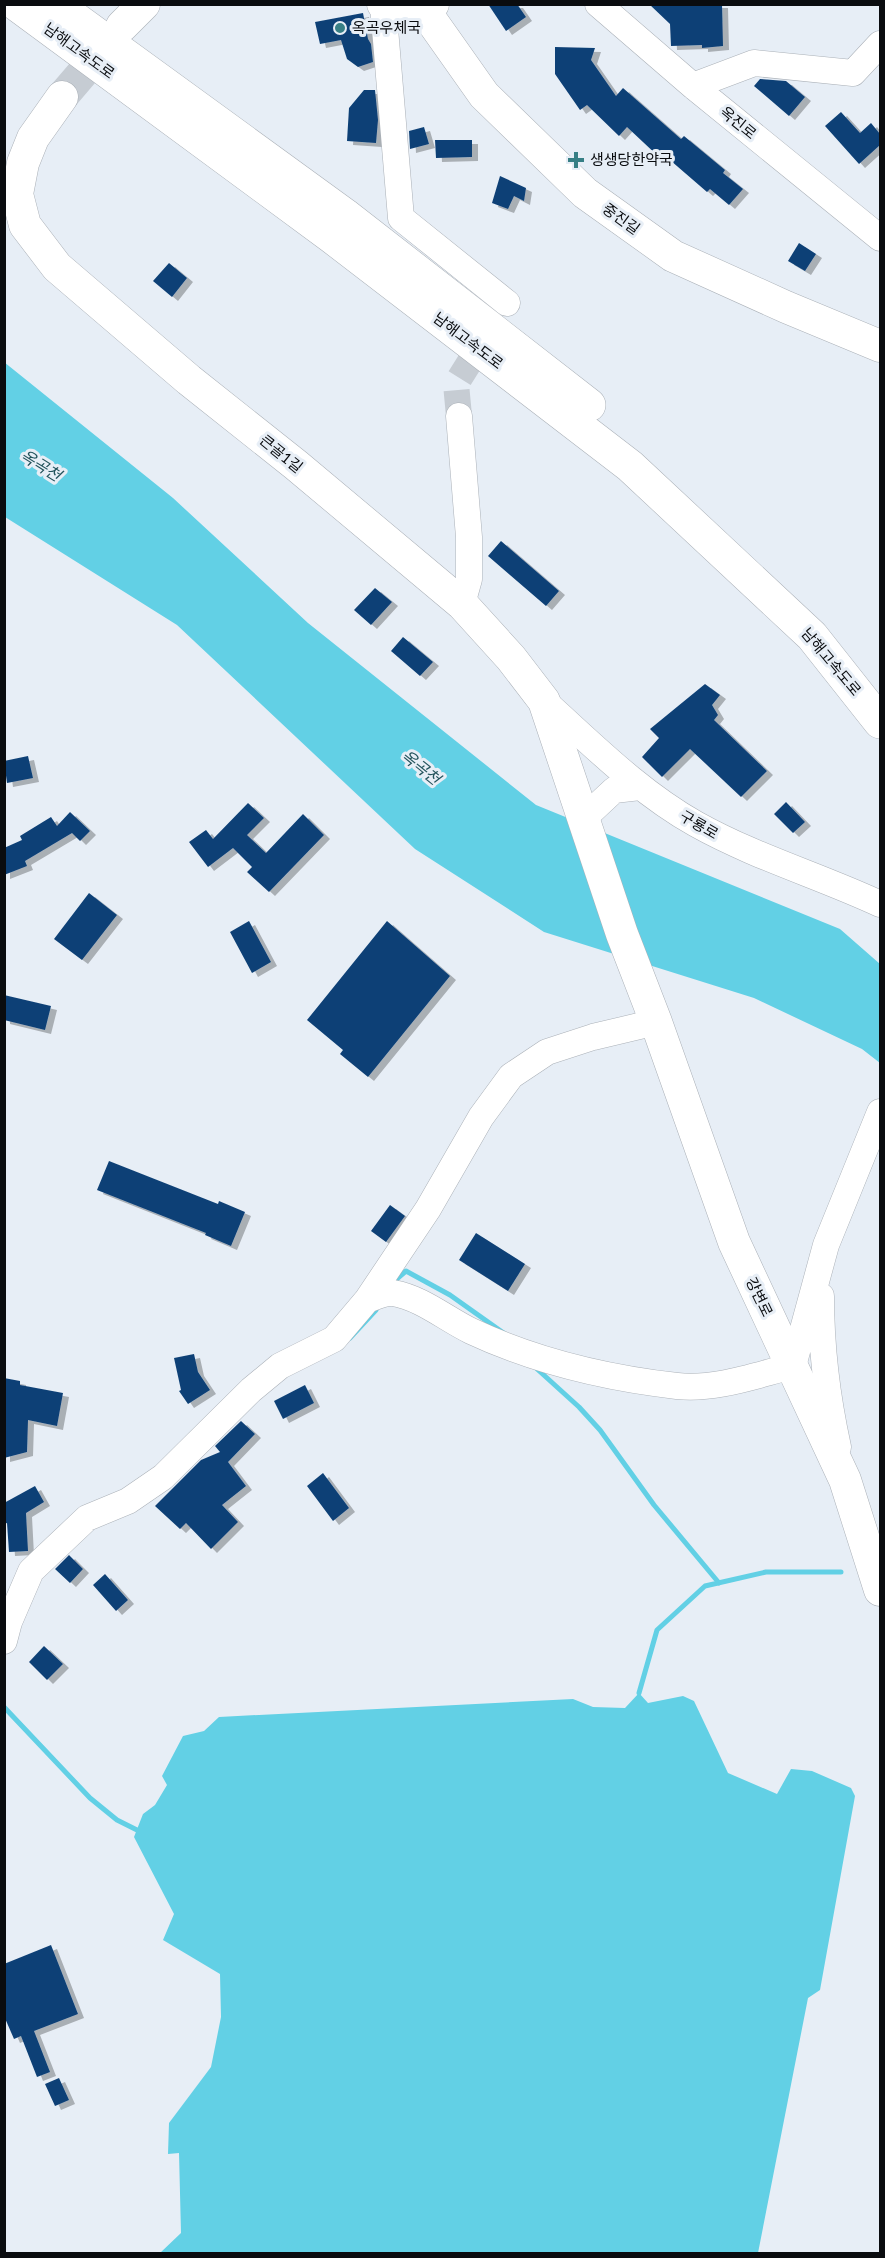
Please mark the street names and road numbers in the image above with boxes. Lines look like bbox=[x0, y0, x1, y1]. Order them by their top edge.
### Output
street label: 남해고속도로 bbox=[41, 19, 118, 82]
street label: 옥진로 bbox=[717, 102, 760, 142]
street label: 중진길 bbox=[600, 199, 644, 238]
street label: 남해고속도로 bbox=[430, 308, 507, 372]
street label: 큰골1길 bbox=[256, 430, 307, 476]
street label: 남해고속도로 bbox=[798, 624, 865, 699]
street label: 구룡로 bbox=[677, 806, 722, 842]
street label: 강변로 bbox=[743, 1274, 777, 1319]

